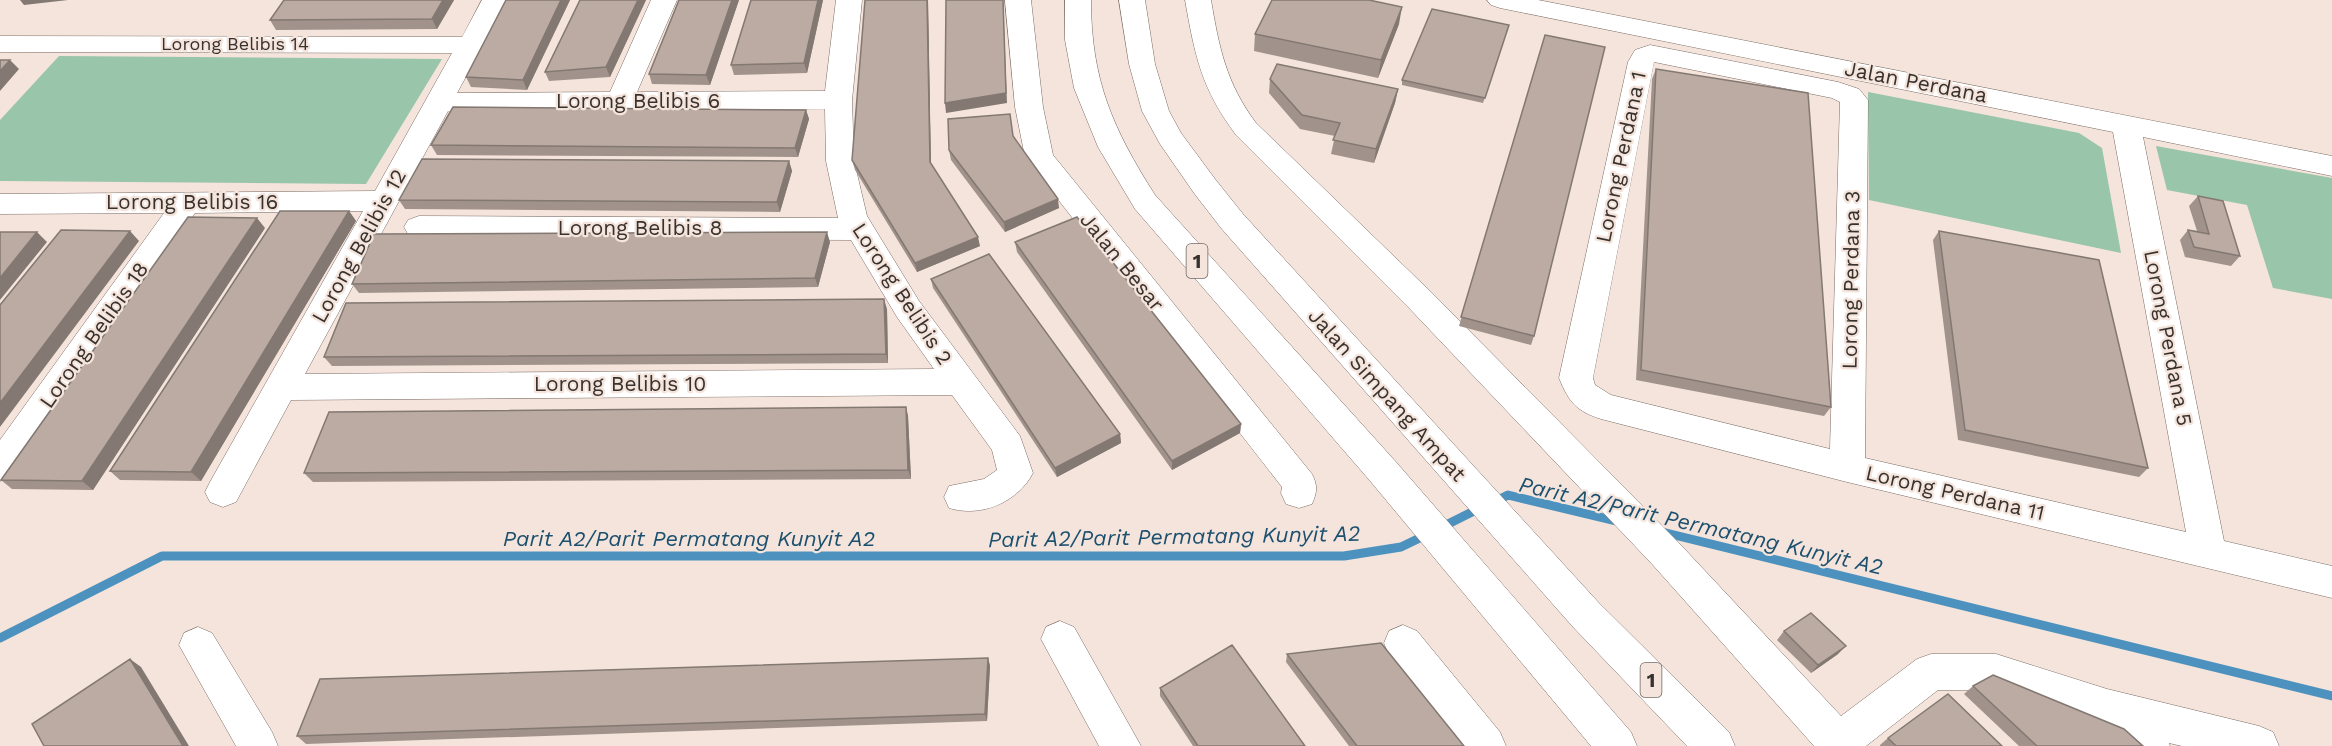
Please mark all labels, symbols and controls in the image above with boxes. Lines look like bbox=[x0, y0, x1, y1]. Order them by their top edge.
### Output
street label: Lorong Belibis 14 bbox=[161, 33, 309, 54]
street label: Jalan Perdana bbox=[1843, 55, 1990, 108]
street label: Lorong Perdana 1 bbox=[1590, 69, 1651, 245]
street label: Lorong Belibis 6 bbox=[556, 88, 720, 113]
street label: Lorong Belibis 12 bbox=[306, 165, 411, 327]
street label: Lorong Belibis 16 bbox=[106, 189, 278, 214]
street label: Lorong Perdana 3 bbox=[1836, 190, 1865, 370]
street label: Jalan Besar bbox=[1075, 207, 1170, 316]
street label: Lorong Belibis 8 bbox=[558, 215, 722, 240]
street label: Lorong Belibis 2 bbox=[847, 218, 958, 369]
road number: 1 bbox=[1186, 244, 1208, 278]
street label: Lorong Perdana 5 bbox=[2139, 248, 2198, 428]
street label: Lorong Belibis 18 bbox=[34, 257, 153, 413]
street label: Jalan Simpang Ampat bbox=[1303, 303, 1472, 486]
street label: Lorong Belibis 10 bbox=[534, 371, 706, 396]
street label: Lorong Perdana 11 bbox=[1863, 460, 2047, 525]
water label: Parit A2/Parit Permatang Kunyit A2 bbox=[1517, 471, 1885, 580]
water label: Parit A2/Parit Permatang Kunyit A2 bbox=[988, 521, 1360, 552]
water label: Parit A2/Parit Permatang Kunyit A2 bbox=[503, 526, 875, 551]
road number: 1 bbox=[1640, 663, 1662, 697]

